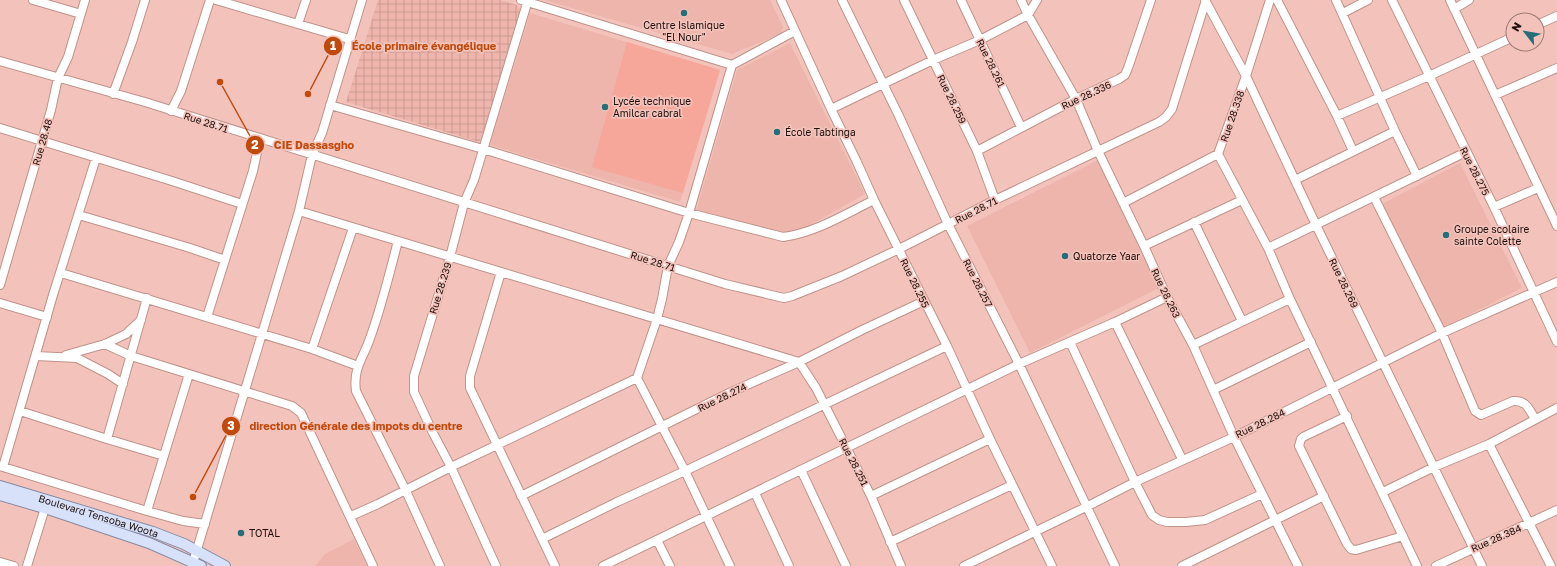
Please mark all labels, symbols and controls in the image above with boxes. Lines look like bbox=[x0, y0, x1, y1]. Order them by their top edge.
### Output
marker: Centre Islamique "El Nour" bbox=[679, 8, 689, 18]
north arrow bbox=[1505, 12, 1545, 52]
place label: Centre Islamique "El Nour" bbox=[643, 19, 725, 43]
text: N bbox=[1508, 20, 1524, 34]
callout: École primaire évangélique bbox=[323, 34, 504, 57]
street label: Rue 28.261 bbox=[974, 37, 1008, 89]
text: 1 bbox=[330, 38, 336, 53]
text: École primaire évangélique bbox=[352, 39, 497, 52]
street label: Rue 28.259 bbox=[935, 72, 969, 126]
street label: Rue 28.336 bbox=[1059, 78, 1113, 112]
street label: Rue 28.338 bbox=[1218, 89, 1246, 143]
place label: Lycée technique Amilcar cabral bbox=[613, 95, 691, 119]
marker: Lycée technique Amilcar cabral bbox=[600, 102, 610, 112]
street label: Rue 28.71 bbox=[182, 109, 230, 135]
street label: Rue 28.48 bbox=[30, 117, 54, 167]
place label: École Tabtinga bbox=[785, 126, 856, 138]
marker: École Tabtinga bbox=[772, 127, 782, 137]
callout: CIE Dassasgho bbox=[245, 134, 362, 157]
text: 2 bbox=[251, 137, 259, 152]
text: CIE Dassasgho bbox=[274, 138, 355, 151]
street label: Rue 28.275 bbox=[1458, 145, 1492, 197]
street label: Rue 28.71 bbox=[953, 194, 999, 226]
place label: Groupe scolaire sainte Colette bbox=[1454, 223, 1529, 247]
marker: Groupe scolaire sainte Colette bbox=[1441, 230, 1451, 240]
street label: Rue 28.71 bbox=[629, 249, 677, 274]
place label: Quatorze Yaar bbox=[1073, 250, 1140, 262]
marker: Quatorze Yaar bbox=[1060, 251, 1070, 261]
street label: Rue 28.255 bbox=[898, 256, 932, 310]
street label: Rue 28.269 bbox=[1327, 256, 1361, 310]
street label: Rue 28.257 bbox=[961, 257, 995, 309]
street label: Rue 28.239 bbox=[426, 261, 454, 315]
street label: Rue 28.263 bbox=[1149, 266, 1183, 320]
street label: Rue 28.274 bbox=[696, 380, 748, 414]
street label: Rue 28.284 bbox=[1233, 406, 1287, 440]
callout: direction Générale des impots du centre bbox=[221, 414, 471, 437]
text: 3 bbox=[227, 418, 235, 433]
text: direction Générale des impots du centre bbox=[249, 419, 463, 432]
street label: Rue 28.251 bbox=[837, 436, 871, 488]
street label: Boulevard Tensoba Woota bbox=[37, 492, 160, 540]
street label: Rue 28.384 bbox=[1469, 522, 1523, 554]
place label: TOTAL bbox=[249, 527, 280, 539]
marker: TOTAL bbox=[236, 528, 246, 538]

